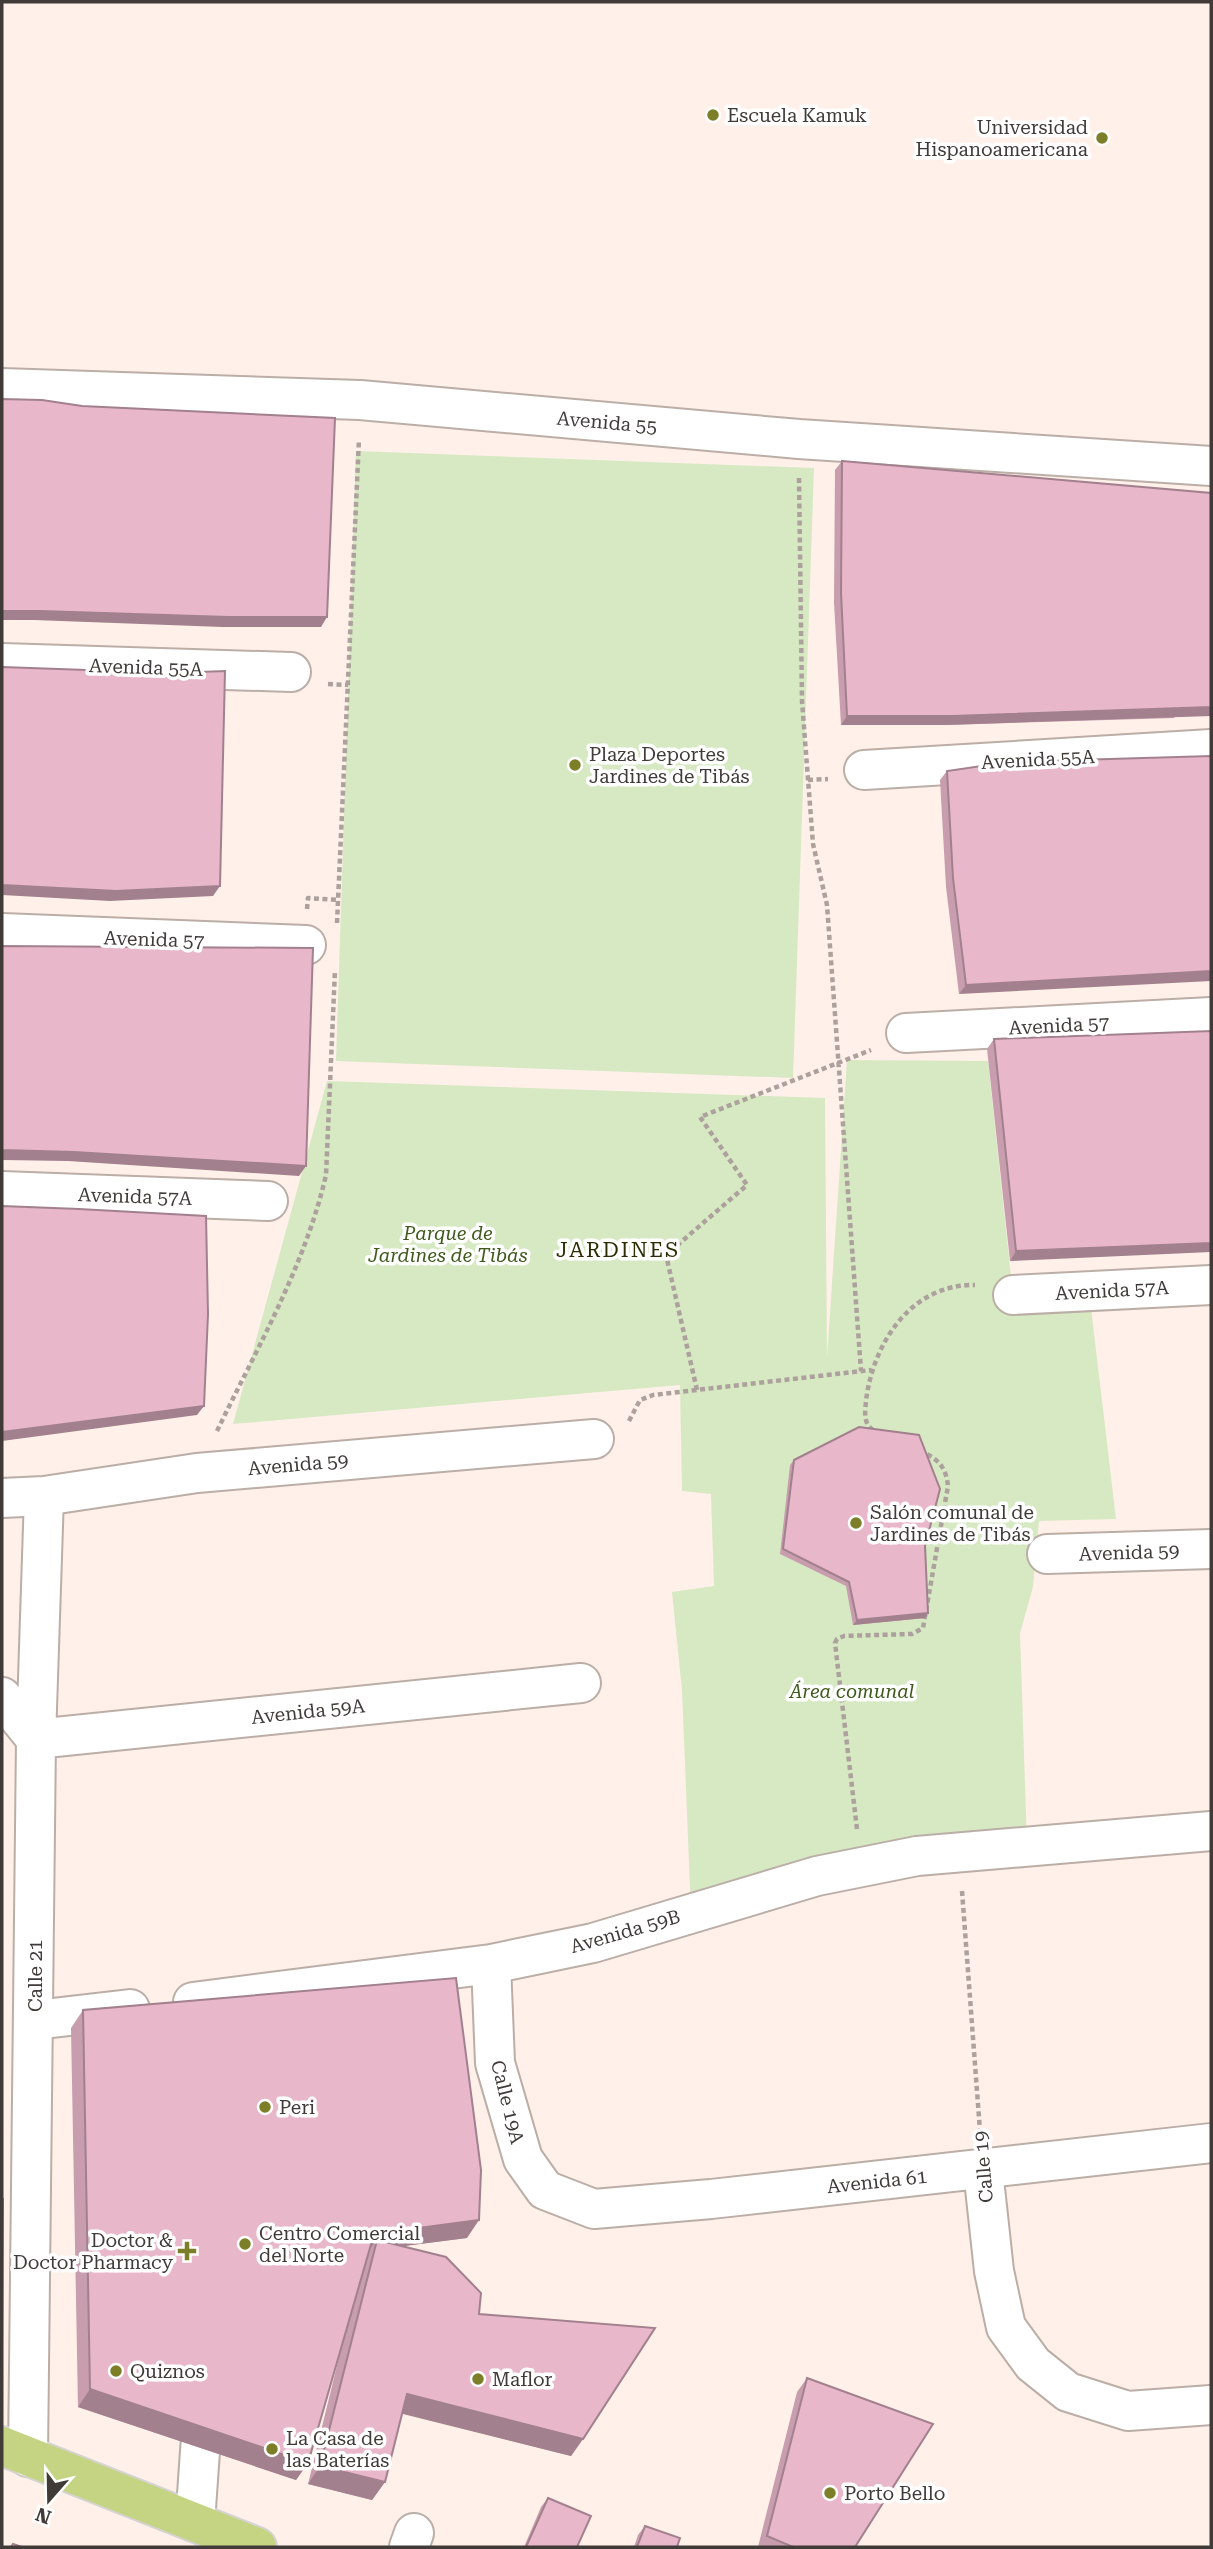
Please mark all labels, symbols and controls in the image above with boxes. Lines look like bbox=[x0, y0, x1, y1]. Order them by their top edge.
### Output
place label: Escuela Kamuk bbox=[727, 104, 867, 127]
marker: Escuela Kamuk bbox=[705, 107, 721, 123]
place label: Universidad Hispanoamericana bbox=[915, 116, 1089, 161]
marker: Universidad Hispanoamericana bbox=[1094, 130, 1110, 146]
street label: Avenida 55 bbox=[556, 407, 658, 438]
street label: Avenida 55A bbox=[89, 654, 204, 681]
place label: Plaza Deportes Jardines de Tibás bbox=[589, 743, 750, 788]
street label: Avenida 55A bbox=[981, 745, 1096, 774]
marker: Plaza Deportes Jardines de Tibás bbox=[567, 757, 583, 773]
street label: Avenida 57 bbox=[103, 926, 205, 953]
street label: Avenida 57 bbox=[1008, 1011, 1110, 1040]
street label: Avenida 57A bbox=[78, 1183, 193, 1210]
park label: Parque de Jardines de Tibás bbox=[367, 1222, 528, 1267]
district label: JARDINES bbox=[556, 1238, 680, 1262]
street label: Avenida 57A bbox=[1055, 1276, 1170, 1305]
street label: Avenida 59 bbox=[247, 1449, 349, 1480]
place label: Salón comunal de Jardines de Tibás bbox=[870, 1501, 1034, 1546]
marker: Salón comunal de Jardines de Tibás bbox=[848, 1515, 864, 1531]
street label: Avenida 59 bbox=[1078, 1539, 1180, 1566]
park label: Área comunal bbox=[789, 1680, 915, 1703]
street label: Avenida 59A bbox=[250, 1694, 367, 1729]
street label: Avenida 59B bbox=[567, 1905, 683, 1958]
street label: Calle 21 bbox=[24, 1940, 47, 2012]
street label: Calle 19A bbox=[486, 2058, 529, 2147]
place label: Peri bbox=[279, 2096, 315, 2119]
marker: Peri bbox=[257, 2099, 273, 2115]
street label: Calle 19 bbox=[969, 2130, 998, 2204]
street label: Avenida 61 bbox=[826, 2165, 928, 2198]
place label: Centro Comercial del Norte bbox=[259, 2222, 420, 2267]
place label: Doctor & Doctor Pharmacy bbox=[13, 2229, 174, 2274]
marker: Centro Comercial del Norte bbox=[237, 2236, 253, 2252]
marker: Doctor & Doctor Pharmacy bbox=[179, 2243, 195, 2259]
place label: Quiznos bbox=[130, 2360, 205, 2383]
marker: Quiznos bbox=[108, 2363, 124, 2379]
place label: Maflor bbox=[492, 2368, 553, 2391]
marker: Maflor bbox=[470, 2371, 486, 2387]
place label: La Casa de las Baterías bbox=[286, 2427, 389, 2472]
marker: La Casa de las Baterías bbox=[264, 2441, 280, 2457]
north arrow bbox=[14, 2465, 84, 2535]
place label: Porto Bello bbox=[844, 2482, 945, 2505]
marker: Porto Bello bbox=[822, 2485, 838, 2501]
text: N bbox=[32, 2502, 54, 2529]

